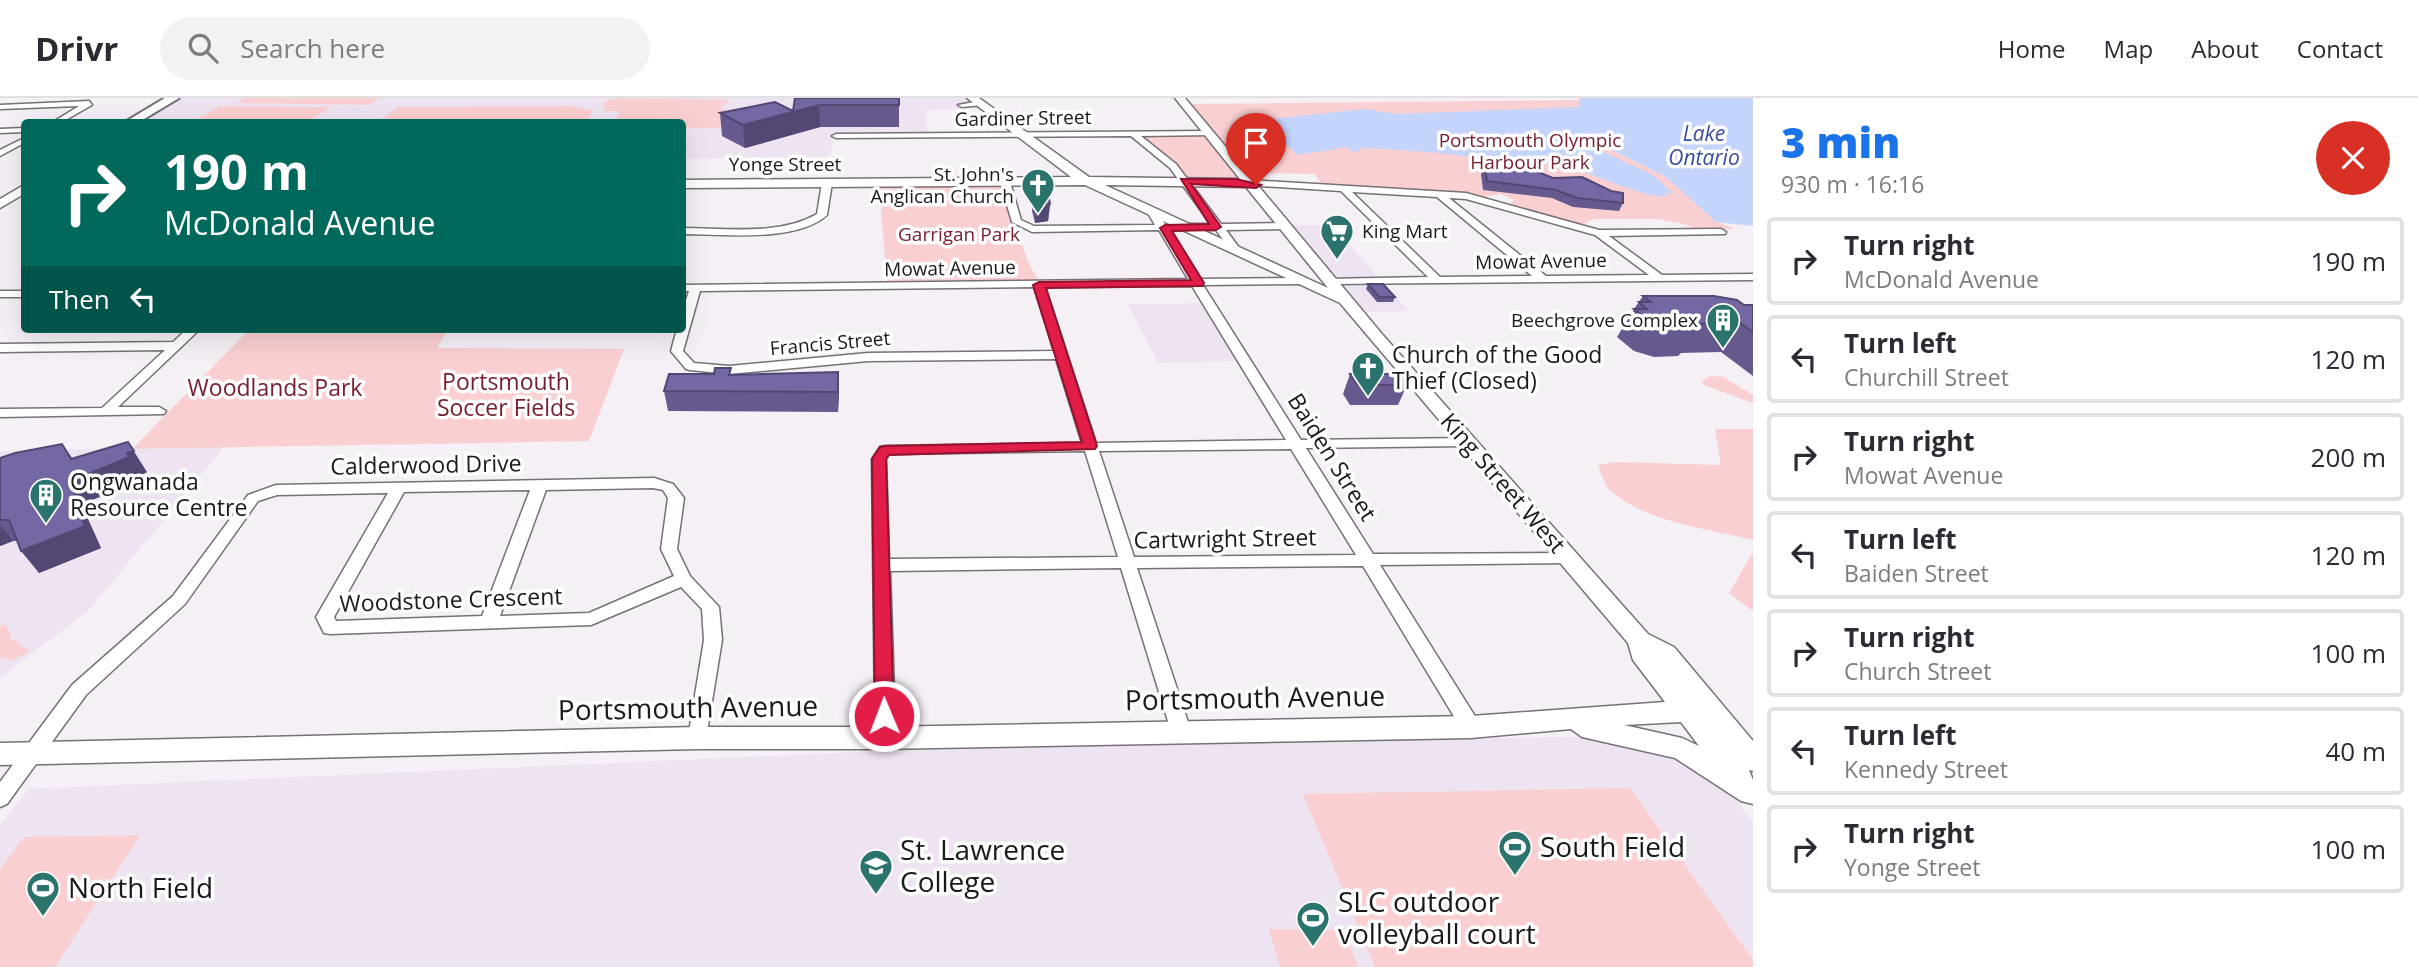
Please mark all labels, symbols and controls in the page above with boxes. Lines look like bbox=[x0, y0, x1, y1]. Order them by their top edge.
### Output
search box bbox=[160, 17, 650, 80]
text: Drivr bbox=[35, 26, 118, 71]
icon: search bbox=[184, 29, 222, 67]
text: Search here bbox=[240, 30, 385, 66]
text: Home bbox=[1998, 32, 2066, 65]
text: Map bbox=[2104, 32, 2153, 65]
text: About bbox=[2191, 32, 2259, 65]
text: Contact bbox=[2297, 32, 2383, 65]
street label: Gardiner Street bbox=[954, 104, 1092, 132]
pin bbox=[1226, 113, 1286, 185]
text: 3 min bbox=[1781, 113, 1900, 170]
water label: Lake Ontario bbox=[1668, 119, 1740, 171]
button: close bbox=[2316, 121, 2390, 195]
icon: arrive bbox=[1237, 124, 1275, 162]
park label: Portsmouth Olympic Harbour Park bbox=[1439, 127, 1621, 175]
text: 190 m bbox=[164, 138, 309, 204]
icon: right bbox=[49, 147, 140, 238]
street label: Yonge Street bbox=[729, 151, 842, 177]
place label: St. John's Anglican Church bbox=[870, 161, 1014, 209]
church icon: St. John's Anglican Church bbox=[1019, 166, 1057, 215]
text: 930 m · 16:16 bbox=[1781, 168, 1924, 200]
text: McDonald Avenue bbox=[164, 201, 435, 244]
supermarket icon: King Mart bbox=[1318, 212, 1356, 261]
place label: King Mart bbox=[1362, 218, 1448, 244]
park label: Garrigan Park bbox=[898, 221, 1020, 247]
text: Turn right bbox=[1844, 227, 1975, 263]
icon: right bbox=[1785, 242, 1823, 280]
text: 190 m bbox=[2311, 243, 2386, 279]
street label: Mowat Avenue bbox=[1475, 247, 1607, 275]
street label: Mowat Avenue bbox=[884, 254, 1016, 282]
text: McDonald Avenue bbox=[1844, 263, 2039, 295]
icon: left bbox=[124, 280, 162, 318]
text: Then bbox=[49, 281, 110, 317]
building icon: Beechgrove Complex bbox=[1704, 301, 1742, 350]
place label: Beechgrove Complex bbox=[1511, 307, 1698, 333]
street label: Francis Street bbox=[769, 325, 891, 361]
text: Turn left bbox=[1844, 325, 1956, 361]
place label: Church of the Good Thief (Closed) bbox=[1392, 338, 1602, 396]
icon: left bbox=[1785, 340, 1823, 378]
text: 120 m bbox=[2311, 341, 2386, 377]
church icon: Church of the Good Thief (Closed) bbox=[1349, 349, 1387, 398]
text: Churchill Street bbox=[1844, 361, 2009, 393]
park label: Portsmouth Soccer Fields bbox=[437, 365, 575, 423]
park label: Woodlands Park bbox=[188, 371, 362, 403]
street label: Baiden Street bbox=[1281, 387, 1385, 526]
street label: King Street West bbox=[1434, 405, 1574, 559]
text: Turn right bbox=[1844, 423, 1975, 459]
icon: right bbox=[1785, 438, 1823, 476]
text: 200 m bbox=[2311, 439, 2386, 475]
street label: Calderwood Drive bbox=[330, 446, 522, 482]
text: Mowat Avenue bbox=[1844, 459, 2003, 491]
place label: Ongwanada Resource Centre bbox=[70, 465, 247, 523]
building icon: Ongwanada Resource Centre bbox=[27, 476, 65, 525]
street label: Cartwright Street bbox=[1133, 520, 1317, 556]
text: Turn left bbox=[1844, 521, 1956, 557]
icon: left bbox=[1785, 536, 1823, 574]
text: 120 m bbox=[2311, 537, 2386, 573]
text: Baiden Street bbox=[1844, 557, 1989, 589]
street label: Woodstone Crescent bbox=[339, 579, 563, 619]
text: Turn right bbox=[1844, 619, 1975, 655]
icon: right bbox=[1785, 634, 1823, 672]
text: 100 m bbox=[2311, 635, 2386, 671]
text: Church Street bbox=[1844, 655, 1991, 687]
street label: Portsmouth Avenue bbox=[1125, 676, 1385, 718]
position arrow bbox=[847, 679, 921, 753]
street label: Portsmouth Avenue bbox=[558, 686, 818, 728]
text: Turn left bbox=[1844, 717, 1956, 753]
icon: left bbox=[1785, 732, 1823, 770]
text: 40 m bbox=[2325, 733, 2386, 769]
text: Kennedy Street bbox=[1844, 753, 2008, 785]
text: Turn right bbox=[1844, 815, 1975, 851]
place label: South Field bbox=[1540, 827, 1685, 865]
sports icon: South Field bbox=[1496, 828, 1534, 877]
place label: St. Lawrence College bbox=[900, 830, 1065, 900]
icon: right bbox=[1785, 830, 1823, 868]
text: 100 m bbox=[2311, 831, 2386, 867]
school or university icon: St. Lawrence College bbox=[857, 847, 895, 896]
text: Yonge Street bbox=[1844, 851, 1980, 883]
place label: North Field bbox=[68, 868, 213, 906]
sports icon: North Field bbox=[24, 869, 62, 918]
place label: SLC outdoor volleyball court bbox=[1338, 882, 1536, 952]
sports icon: SLC outdoor volleyball court bbox=[1294, 899, 1332, 948]

